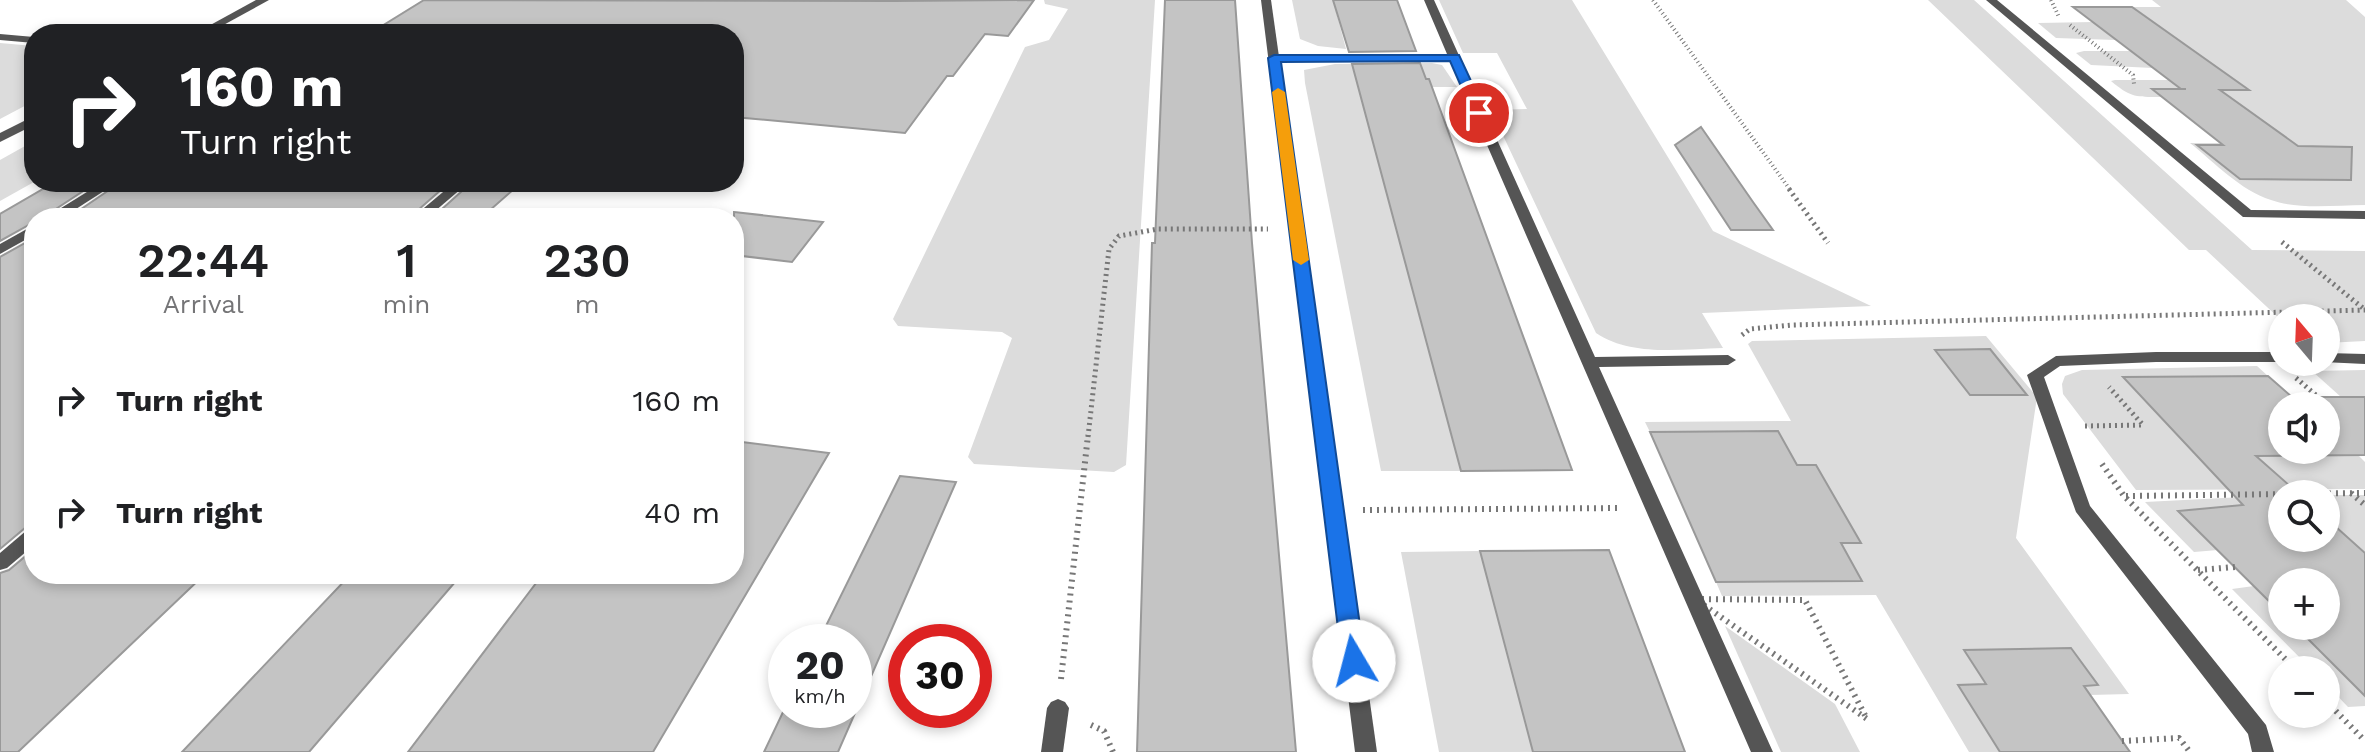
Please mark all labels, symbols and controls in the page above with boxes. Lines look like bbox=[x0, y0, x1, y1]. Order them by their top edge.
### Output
text: 160 m bbox=[180, 54, 343, 120]
icon: right bbox=[48, 56, 152, 160]
pin bbox=[1445, 79, 1513, 147]
icon: arrive bbox=[1457, 91, 1501, 135]
text: Turn right bbox=[180, 121, 351, 163]
text: 22:44 bbox=[137, 232, 269, 289]
text: 1 bbox=[396, 232, 416, 289]
text: 230 bbox=[544, 232, 631, 289]
text: Arrival bbox=[163, 289, 244, 319]
text: min bbox=[382, 289, 430, 319]
text: m bbox=[575, 289, 600, 319]
north arrow bbox=[2268, 304, 2340, 376]
map controls bbox=[2268, 304, 2340, 728]
icon: right bbox=[48, 378, 92, 422]
text: Turn right bbox=[116, 383, 262, 418]
text: 160 m bbox=[633, 383, 720, 418]
button: sound bbox=[2268, 392, 2340, 464]
button: search bbox=[2268, 480, 2340, 552]
icon: right bbox=[48, 490, 92, 534]
text: Turn right bbox=[116, 495, 262, 530]
text: 40 m bbox=[644, 495, 720, 530]
button: + bbox=[2268, 568, 2340, 640]
position arrow bbox=[1312, 619, 1396, 703]
speed limit sign: 30 bbox=[888, 624, 992, 728]
text: 20 bbox=[795, 642, 845, 689]
button: − bbox=[2268, 656, 2340, 728]
text: km/h bbox=[794, 684, 846, 708]

